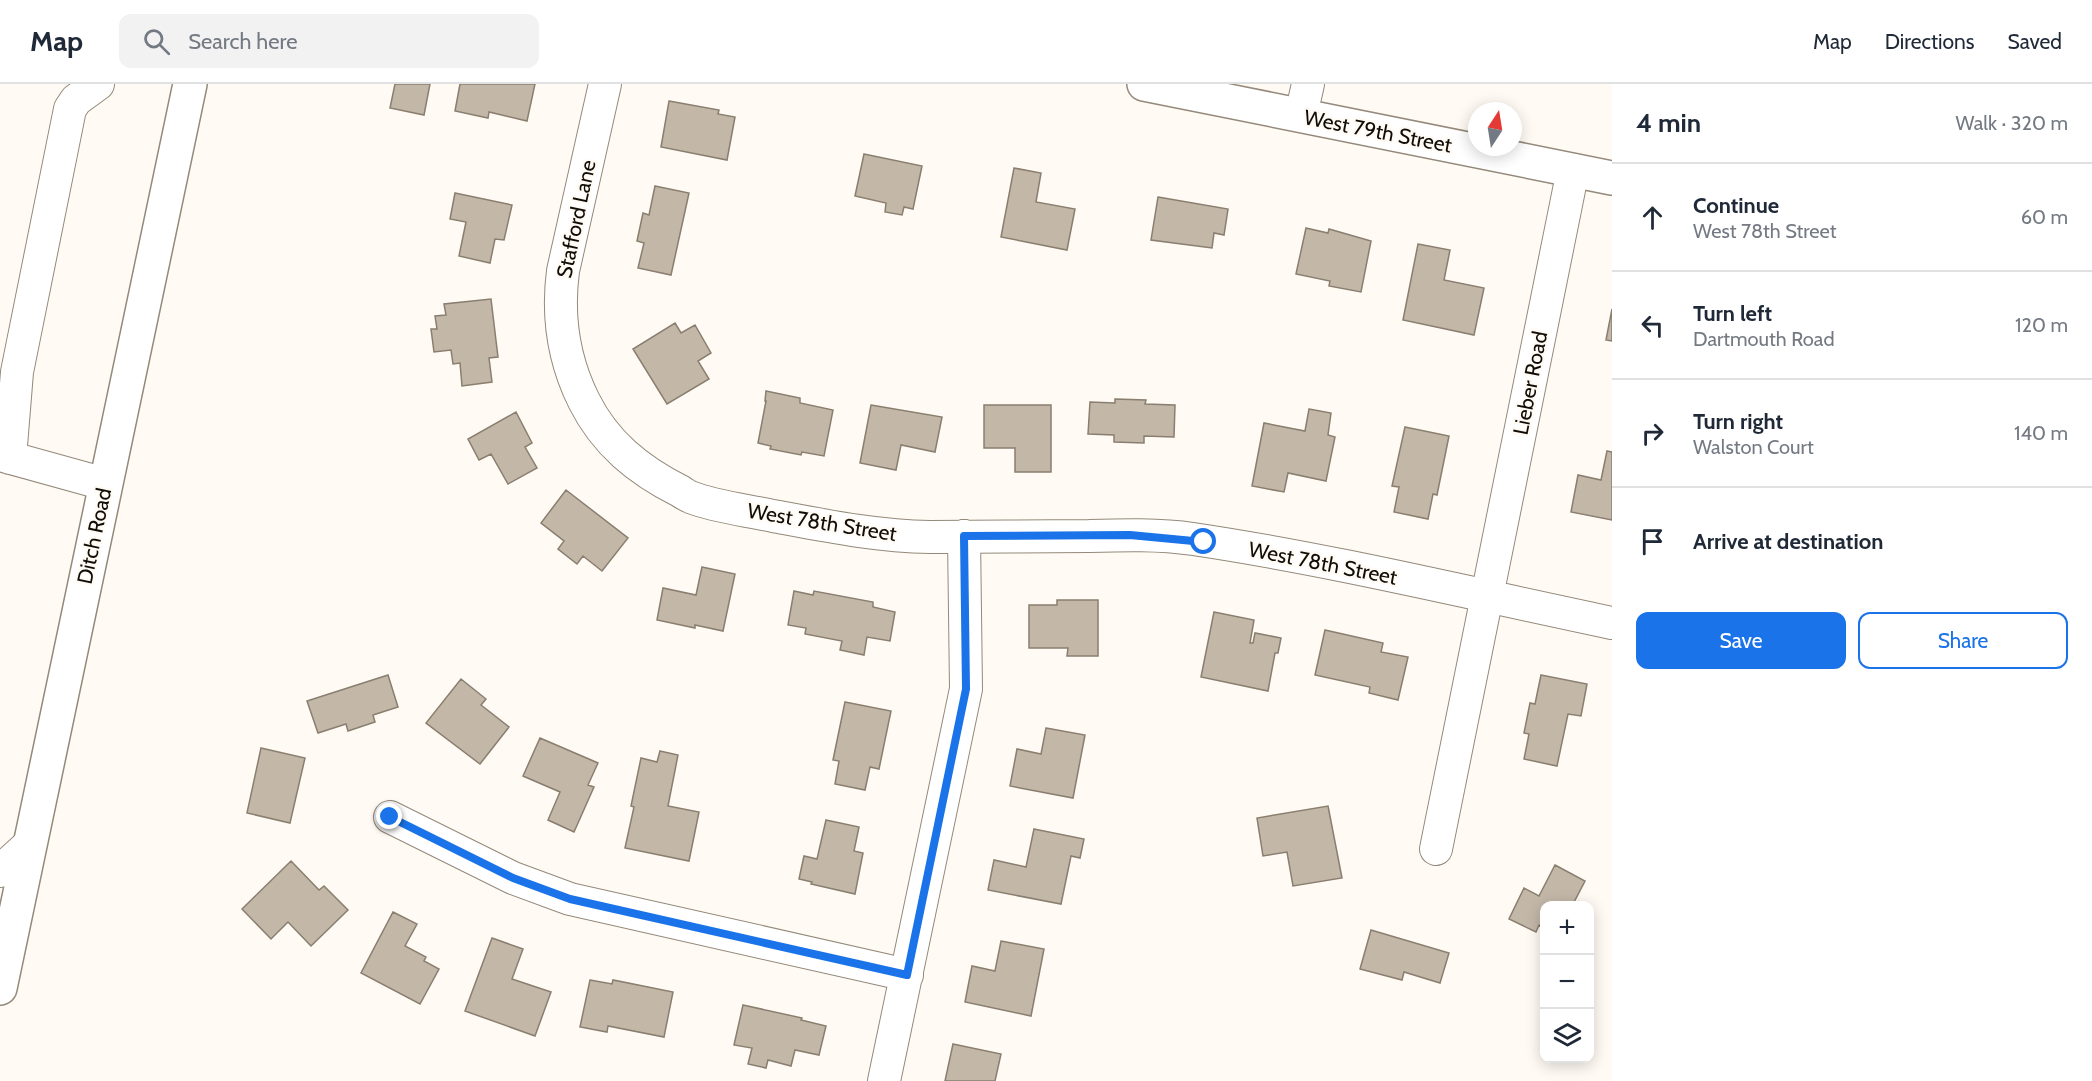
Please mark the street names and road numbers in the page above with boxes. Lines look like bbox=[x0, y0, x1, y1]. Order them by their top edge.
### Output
street label: West 79th Street bbox=[1302, 104, 1454, 158]
street label: Stafford Lane bbox=[551, 157, 601, 280]
street label: Lieber Road bbox=[1508, 329, 1552, 437]
street label: Ditch Road bbox=[72, 486, 116, 586]
street label: West 78th Street bbox=[746, 498, 898, 546]
street label: West 78th Street bbox=[1247, 536, 1399, 590]

